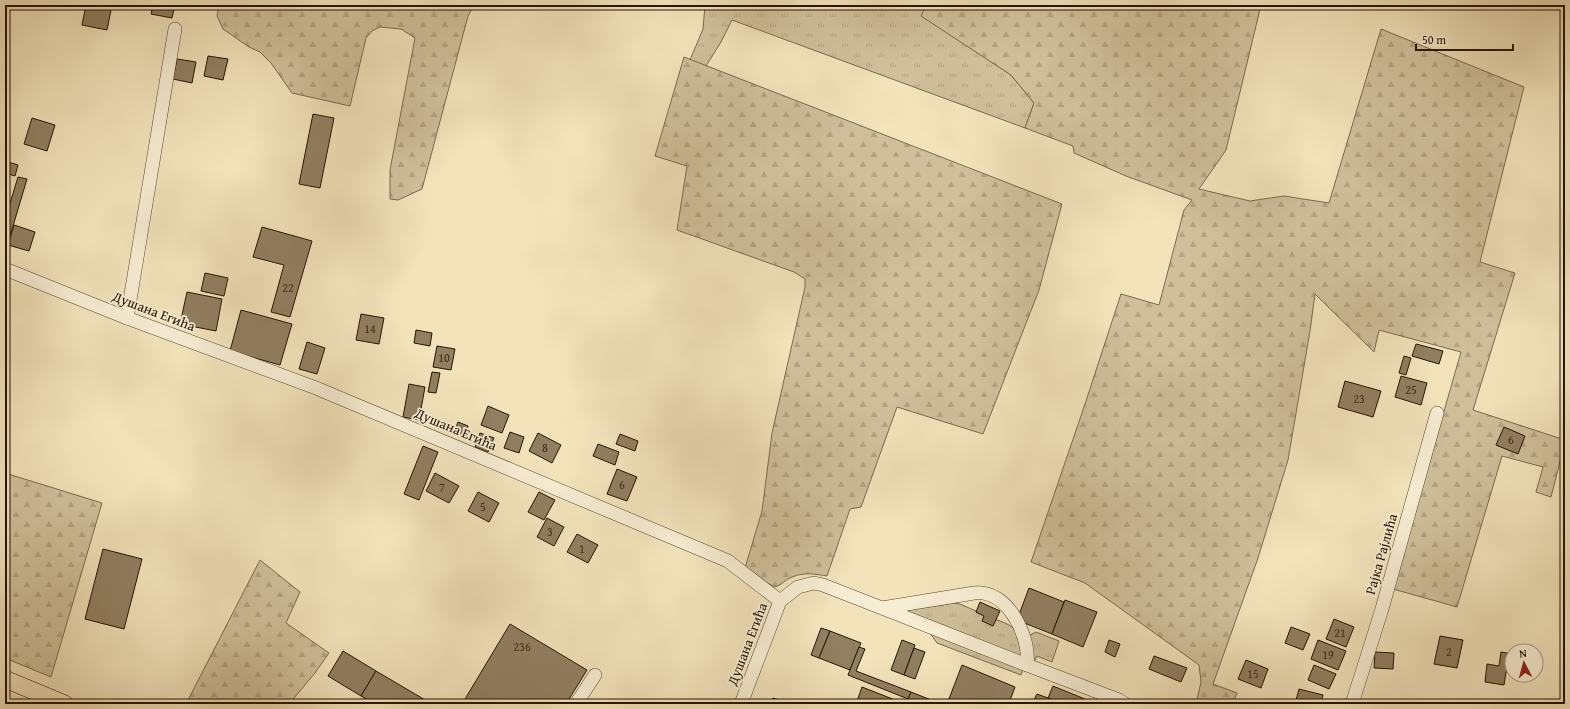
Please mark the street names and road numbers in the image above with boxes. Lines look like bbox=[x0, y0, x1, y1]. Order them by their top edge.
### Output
street label: Душана Егића bbox=[109, 286, 199, 336]
street label: Душана Егића bbox=[411, 402, 500, 455]
street label: Рајка Рајлића bbox=[1360, 511, 1402, 597]
street label: Душана Егића bbox=[722, 599, 772, 689]

